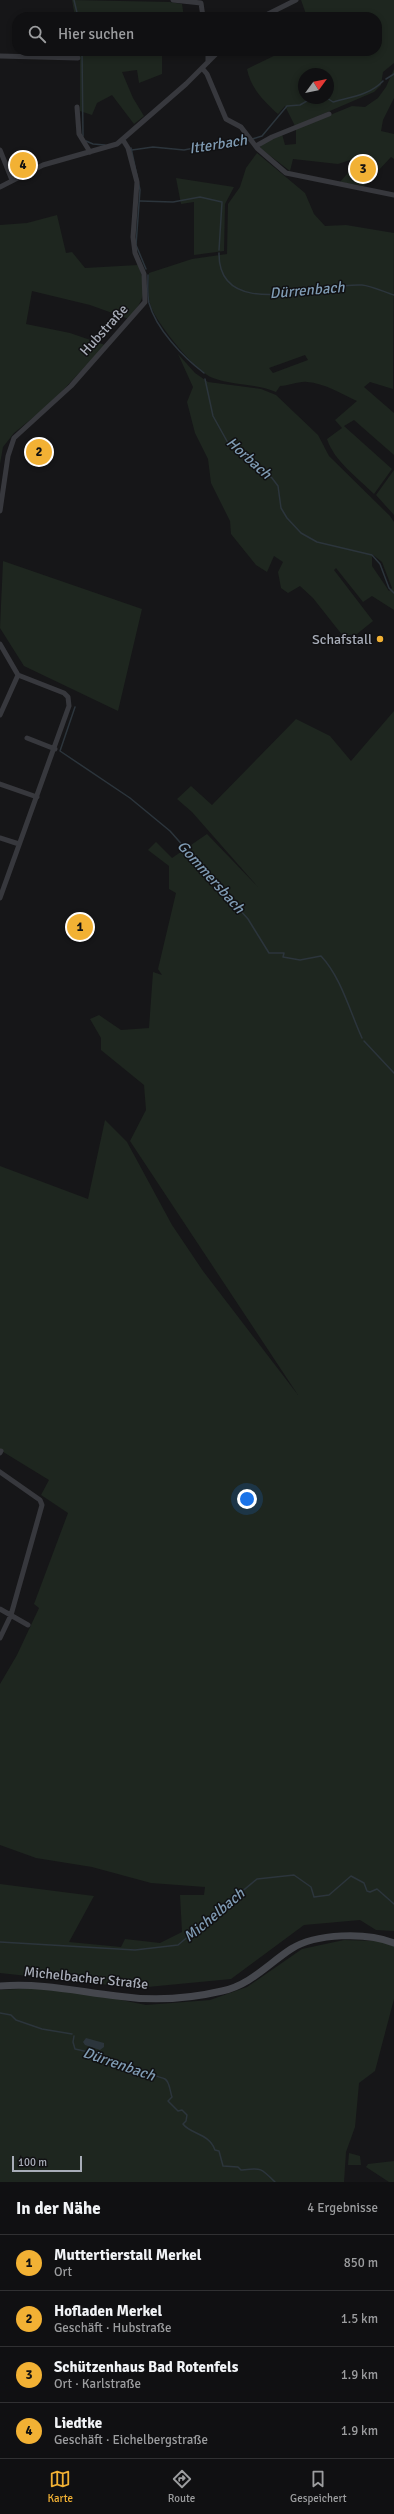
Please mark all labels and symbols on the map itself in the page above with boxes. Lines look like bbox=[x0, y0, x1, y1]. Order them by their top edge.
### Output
north arrow bbox=[298, 68, 334, 104]
water label: Itterbach bbox=[188, 130, 249, 157]
pin: 4 bbox=[10, 150, 36, 180]
pin: 3 bbox=[350, 154, 376, 184]
water label: Dürrenbach bbox=[269, 278, 346, 302]
street label: Hubstraße bbox=[76, 301, 132, 359]
water label: Horbach bbox=[223, 433, 276, 483]
pin: 2 bbox=[26, 437, 52, 467]
place label: Schafstall bbox=[312, 631, 372, 648]
marker: Schafstall bbox=[375, 634, 385, 644]
water label: Gommersbach bbox=[174, 837, 249, 918]
pin: 1 bbox=[67, 912, 93, 942]
your location bbox=[237, 1489, 257, 1509]
water label: Michelbach bbox=[180, 1884, 249, 1946]
street label: Michelbacher Straße bbox=[23, 1963, 149, 1993]
water label: Dürrenbach bbox=[81, 2043, 158, 2085]
scale bar bbox=[12, 2154, 82, 2173]

